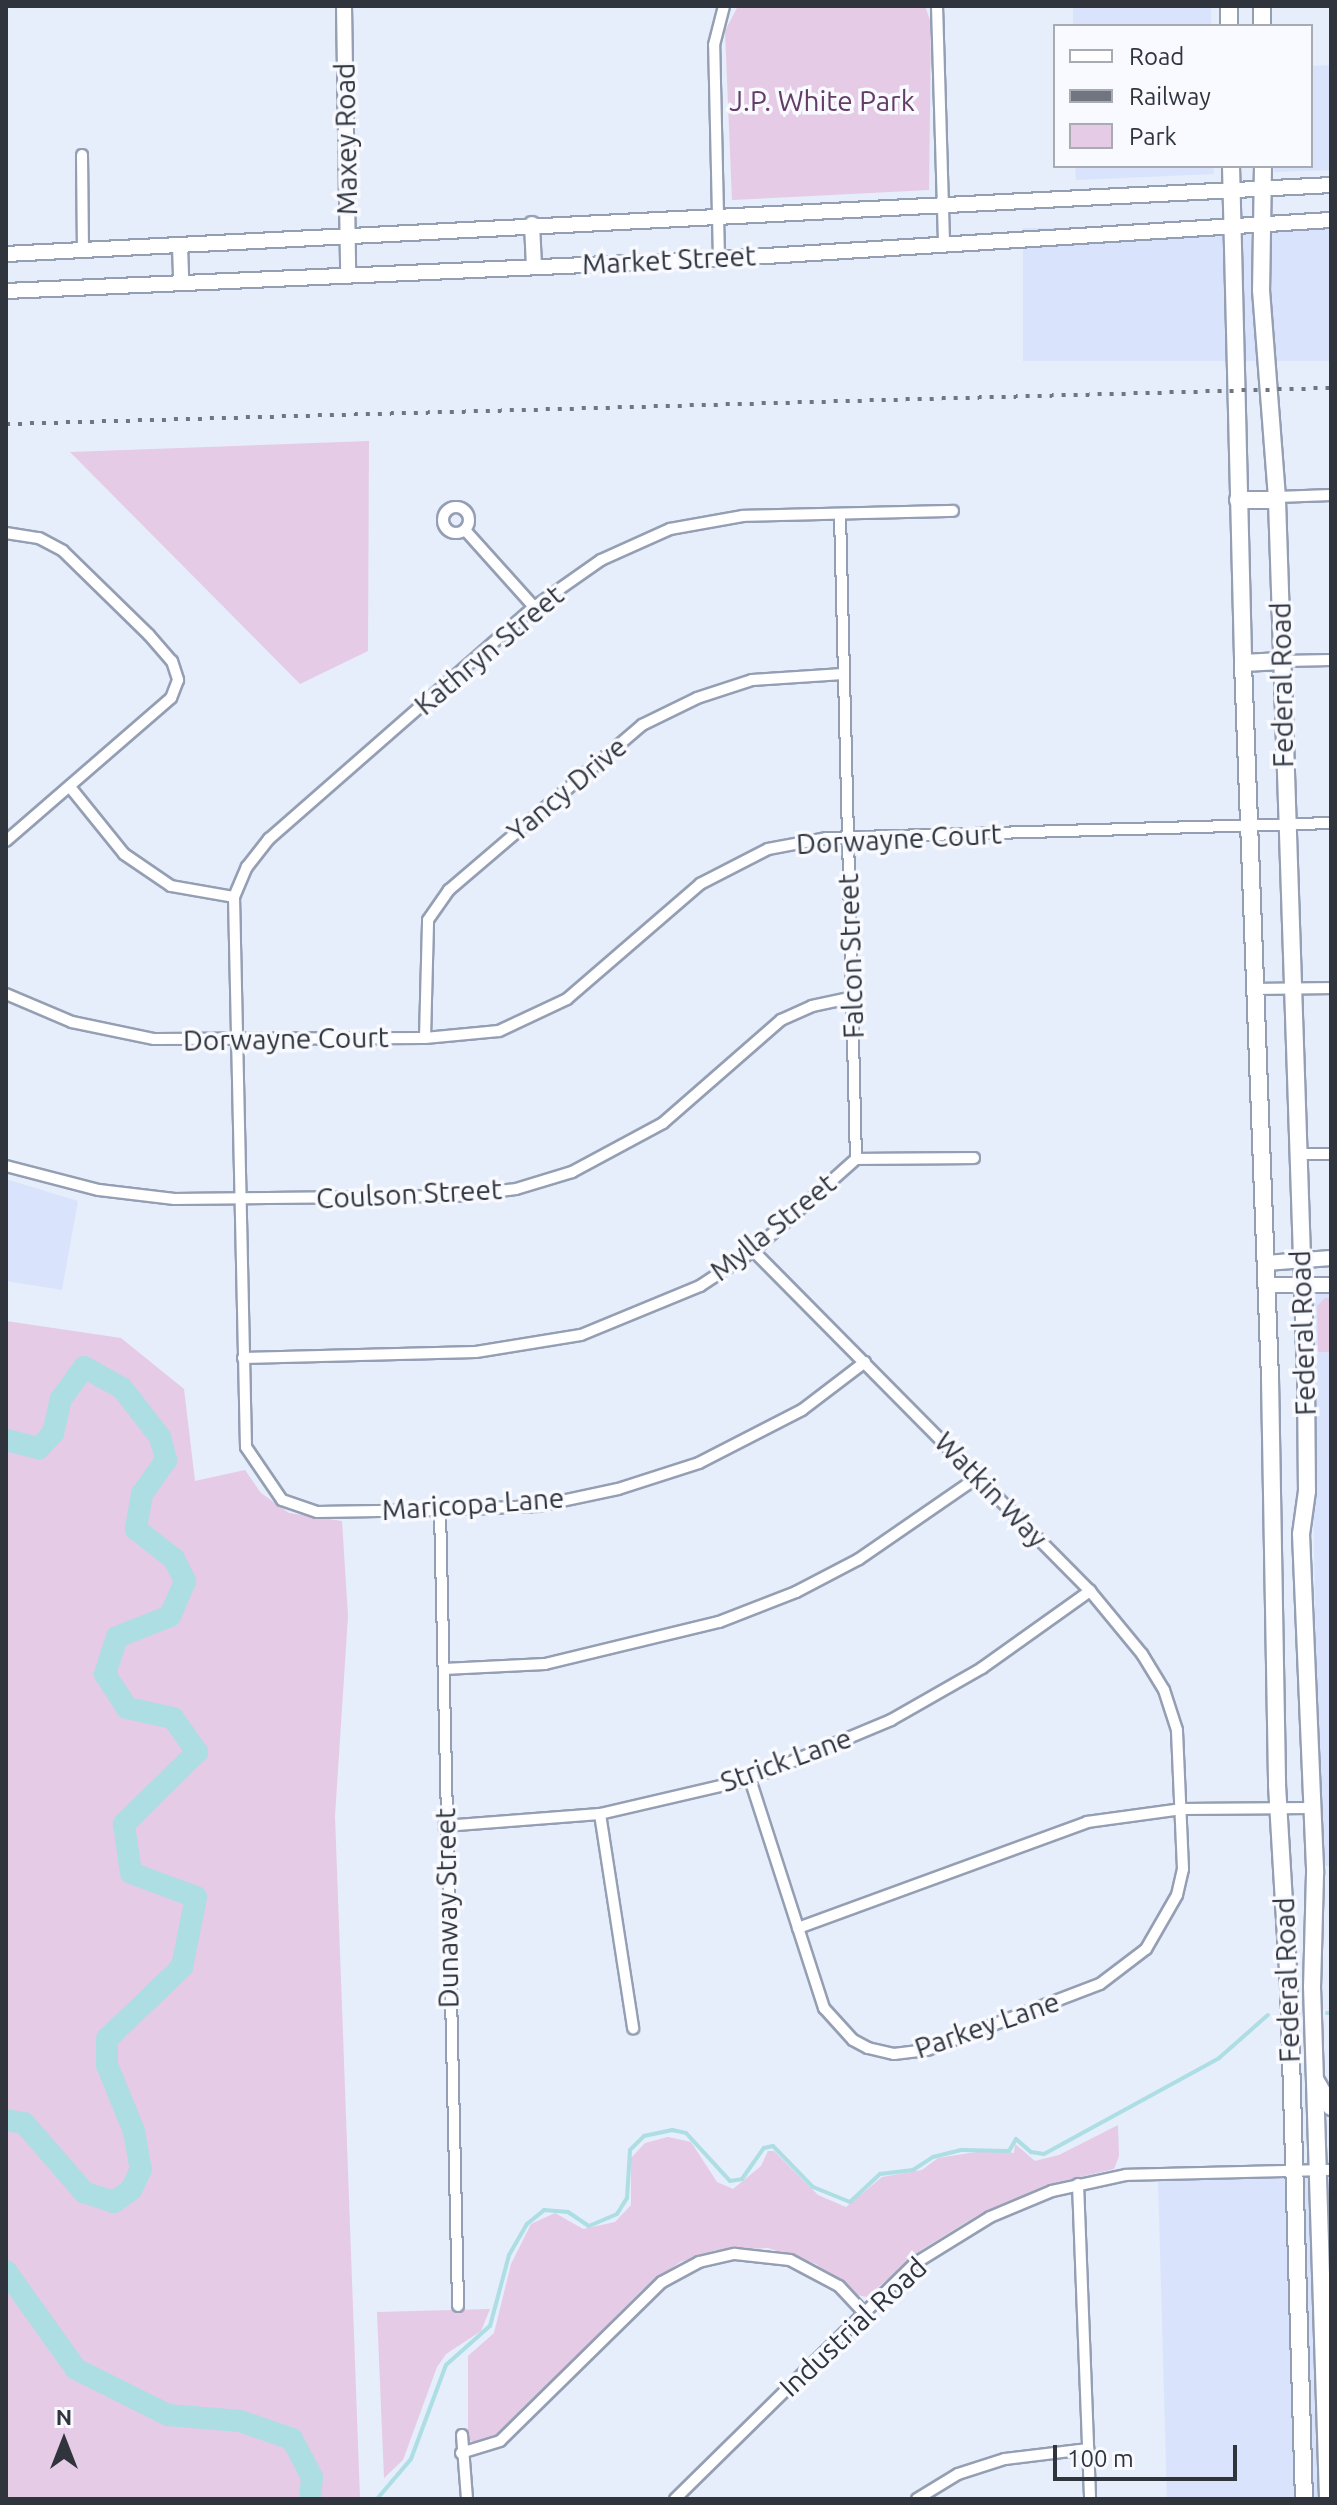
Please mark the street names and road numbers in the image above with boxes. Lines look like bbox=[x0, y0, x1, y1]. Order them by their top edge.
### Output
street label: Maxey Road bbox=[328, 63, 364, 215]
street label: Market Street bbox=[581, 239, 757, 281]
street label: Kathryn Street bbox=[408, 578, 570, 722]
street label: Federal Road bbox=[1264, 602, 1300, 768]
street label: Yancy Drive bbox=[501, 730, 633, 848]
street label: Dorwayne Court bbox=[795, 817, 1003, 861]
street label: Falcon Street bbox=[831, 873, 871, 1039]
street label: Dorwayne Court bbox=[183, 1020, 389, 1058]
street label: Mylla Street bbox=[704, 1166, 842, 1288]
street label: Coulson Street bbox=[315, 1172, 503, 1216]
street label: Federal Road bbox=[1283, 1250, 1323, 1416]
street label: Watkin Way bbox=[928, 1425, 1054, 1555]
street label: Maricopa Lane bbox=[381, 1481, 565, 1527]
street label: Strick Lane bbox=[716, 1721, 856, 1799]
street label: Dunaway Street bbox=[428, 1808, 466, 2008]
street label: Federal Road bbox=[1267, 1897, 1307, 2063]
street label: Parkey Lane bbox=[910, 1985, 1064, 2065]
street label: Industrial Road bbox=[773, 2250, 933, 2404]

